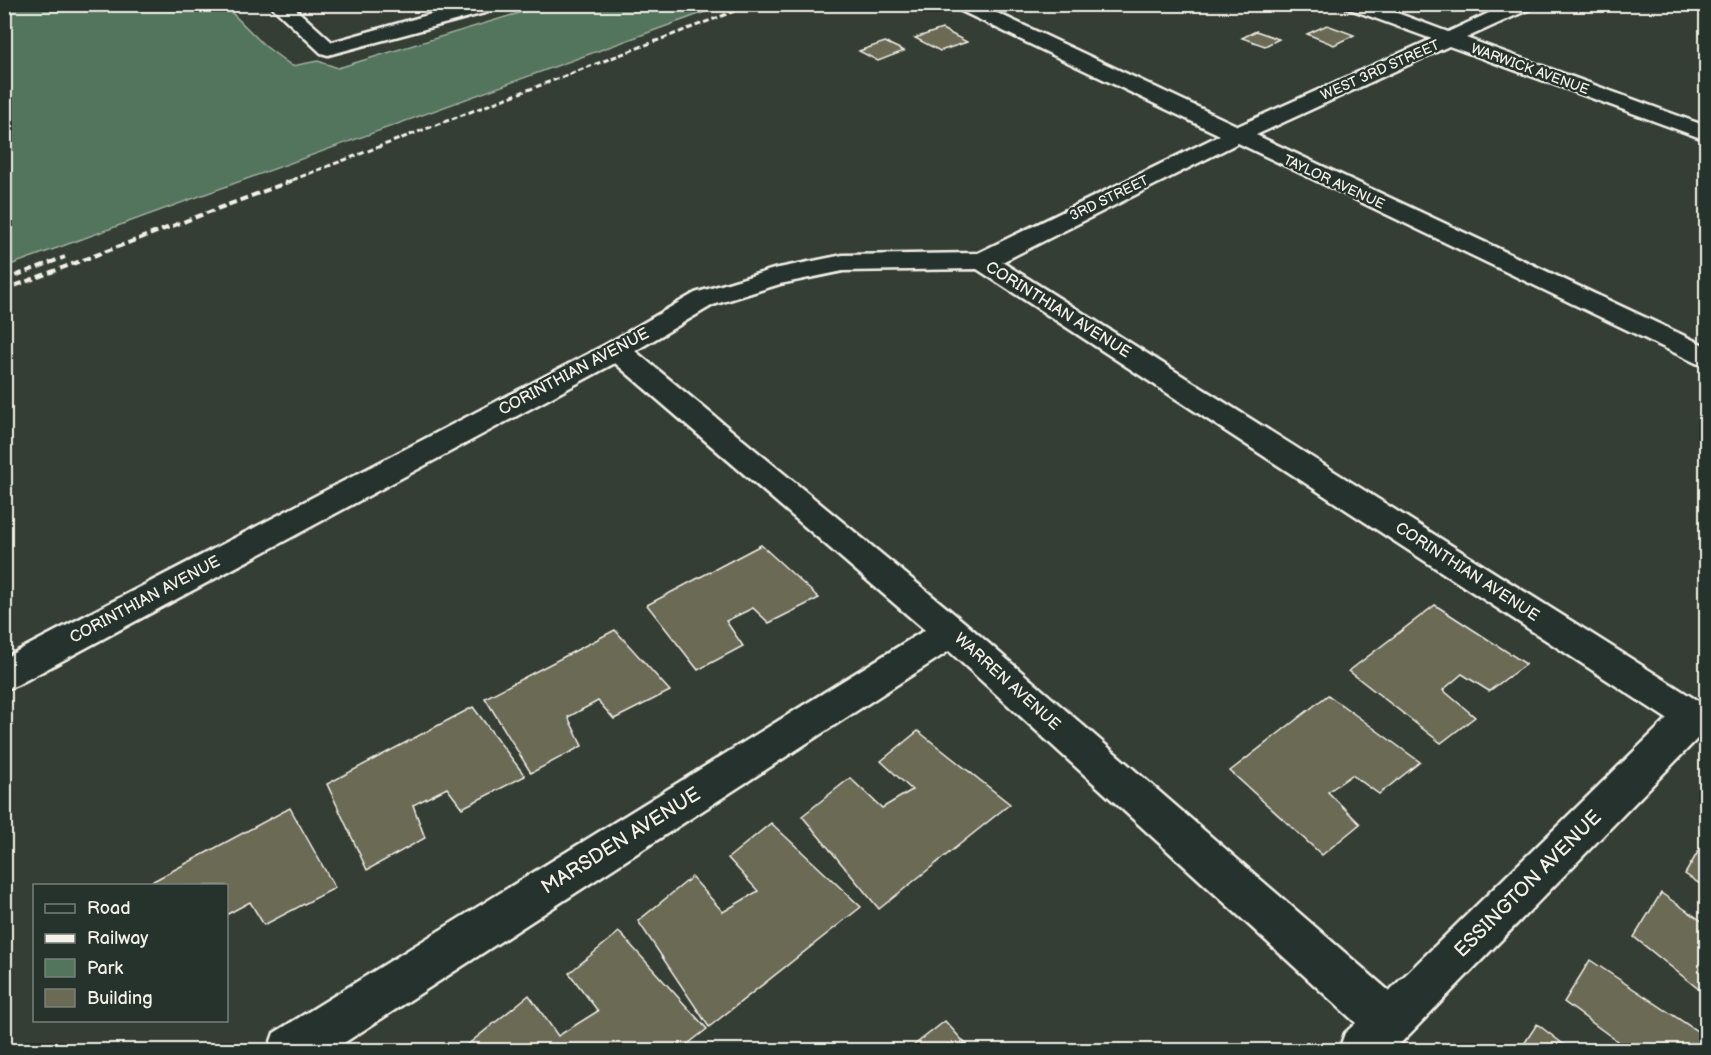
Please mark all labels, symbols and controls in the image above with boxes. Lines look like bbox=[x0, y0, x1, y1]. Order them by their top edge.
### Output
street label: WEST 3RD STREET bbox=[1318, 36, 1443, 104]
street label: WARWICK AVENUE bbox=[1469, 40, 1591, 98]
street label: TAYLOR AVENUE bbox=[1281, 151, 1387, 213]
street label: 3RD STREET bbox=[1067, 171, 1152, 224]
street label: CORINTHIAN AVENUE bbox=[982, 258, 1134, 362]
street label: CORINTHIAN AVENUE bbox=[496, 324, 652, 420]
street label: CORINTHIAN AVENUE bbox=[1392, 518, 1542, 626]
street label: CORINTHIAN AVENUE bbox=[67, 552, 223, 648]
street label: WARREN AVENUE bbox=[950, 629, 1064, 735]
street label: MARSDEN AVENUE bbox=[537, 782, 705, 900]
street label: ESSINGTON AVENUE bbox=[1449, 805, 1607, 963]
legend bbox=[33, 884, 228, 1022]
text: Road bbox=[87, 898, 131, 919]
text: Railway bbox=[87, 928, 149, 949]
text: Park bbox=[87, 958, 123, 979]
text: Building bbox=[87, 988, 153, 1009]

